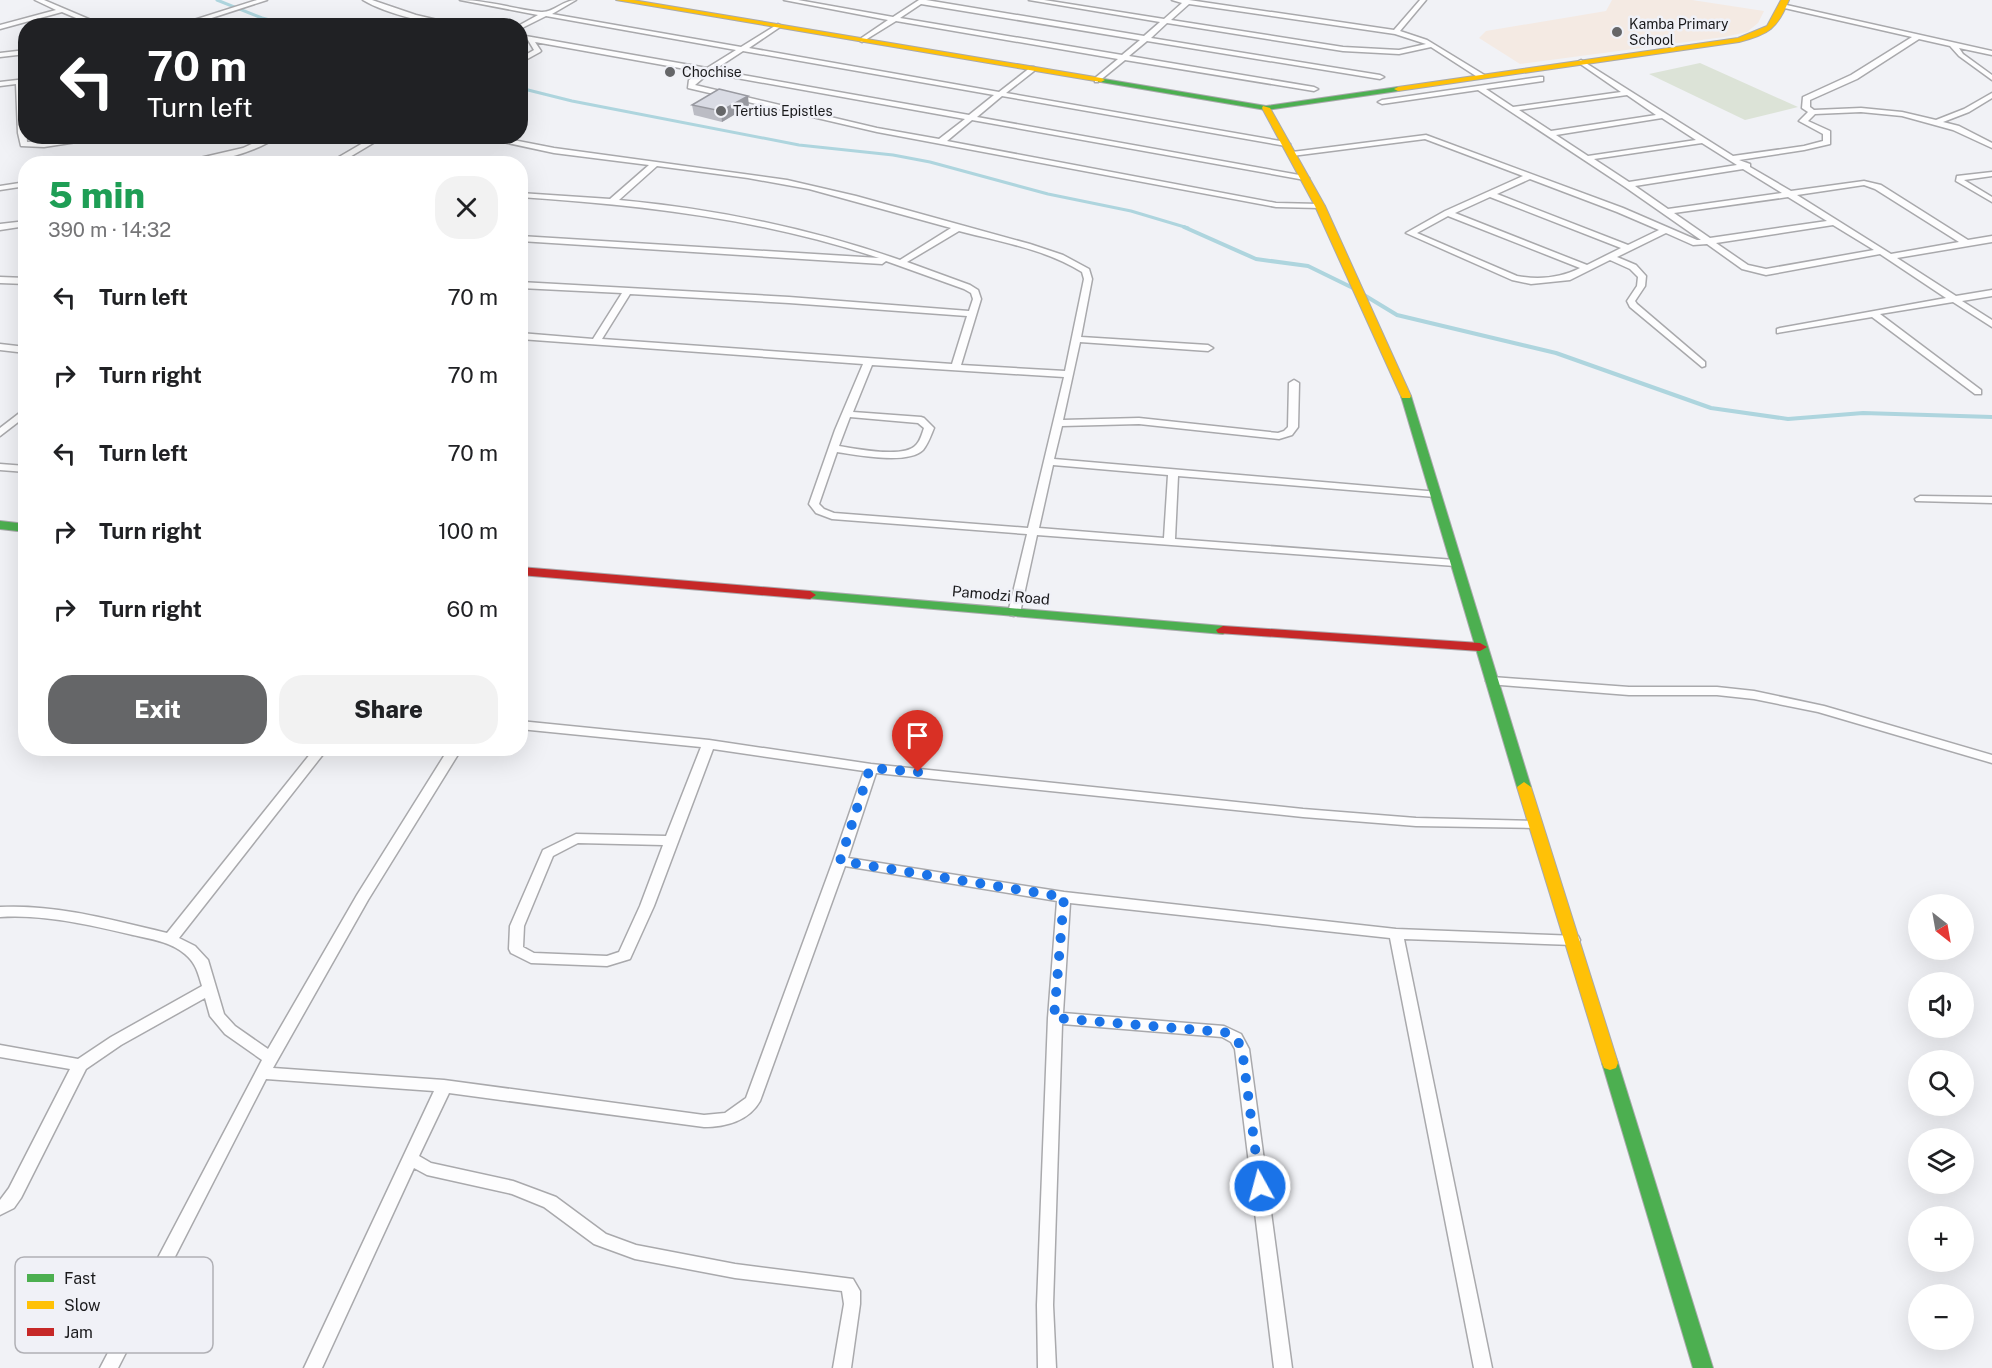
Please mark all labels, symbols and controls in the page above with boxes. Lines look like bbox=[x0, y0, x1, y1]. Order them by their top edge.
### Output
place label: Kamba Primary School bbox=[1629, 16, 1729, 48]
marker: Kamba Primary School bbox=[1610, 25, 1624, 39]
text: 70 m bbox=[147, 41, 247, 90]
icon: left bbox=[48, 42, 126, 120]
place label: Chochise bbox=[682, 64, 742, 80]
marker: Chochise bbox=[663, 65, 677, 79]
text: Turn left bbox=[147, 91, 253, 123]
place label: Tertius Epistles bbox=[733, 103, 833, 119]
marker: Tertius Epistles bbox=[714, 104, 728, 118]
text: 5 min bbox=[48, 174, 145, 216]
button: close bbox=[435, 176, 498, 239]
text: 390 m · 14:32 bbox=[48, 218, 171, 242]
icon: left bbox=[48, 281, 81, 314]
text: Turn left bbox=[99, 284, 188, 310]
text: 70 m bbox=[447, 284, 498, 310]
icon: right bbox=[48, 359, 81, 392]
text: Turn right bbox=[99, 362, 202, 388]
text: 70 m bbox=[447, 362, 498, 388]
icon: left bbox=[48, 437, 81, 470]
text: Turn left bbox=[99, 440, 188, 466]
text: 70 m bbox=[447, 440, 498, 466]
icon: right bbox=[48, 515, 81, 548]
text: Turn right bbox=[99, 518, 202, 544]
text: 100 m bbox=[438, 518, 498, 544]
street label: Pamodzi Road bbox=[951, 582, 1051, 608]
icon: right bbox=[48, 593, 81, 626]
text: Turn right bbox=[99, 596, 202, 622]
text: 60 m bbox=[447, 596, 498, 622]
button: Exit bbox=[48, 675, 267, 744]
button: Share bbox=[279, 675, 498, 744]
pin bbox=[892, 710, 943, 772]
icon: arrive bbox=[901, 719, 934, 752]
north arrow bbox=[1908, 894, 1974, 960]
map controls bbox=[1908, 894, 1974, 1350]
button: sound bbox=[1908, 972, 1974, 1038]
button: search bbox=[1908, 1050, 1974, 1116]
button: layers bbox=[1908, 1128, 1974, 1194]
position arrow bbox=[1228, 1154, 1292, 1218]
button: + bbox=[1908, 1206, 1974, 1272]
legend bbox=[15, 1257, 213, 1353]
text: Fast bbox=[64, 1269, 96, 1288]
button: − bbox=[1908, 1284, 1974, 1350]
text: Slow bbox=[64, 1296, 101, 1315]
text: Jam bbox=[64, 1323, 93, 1342]

